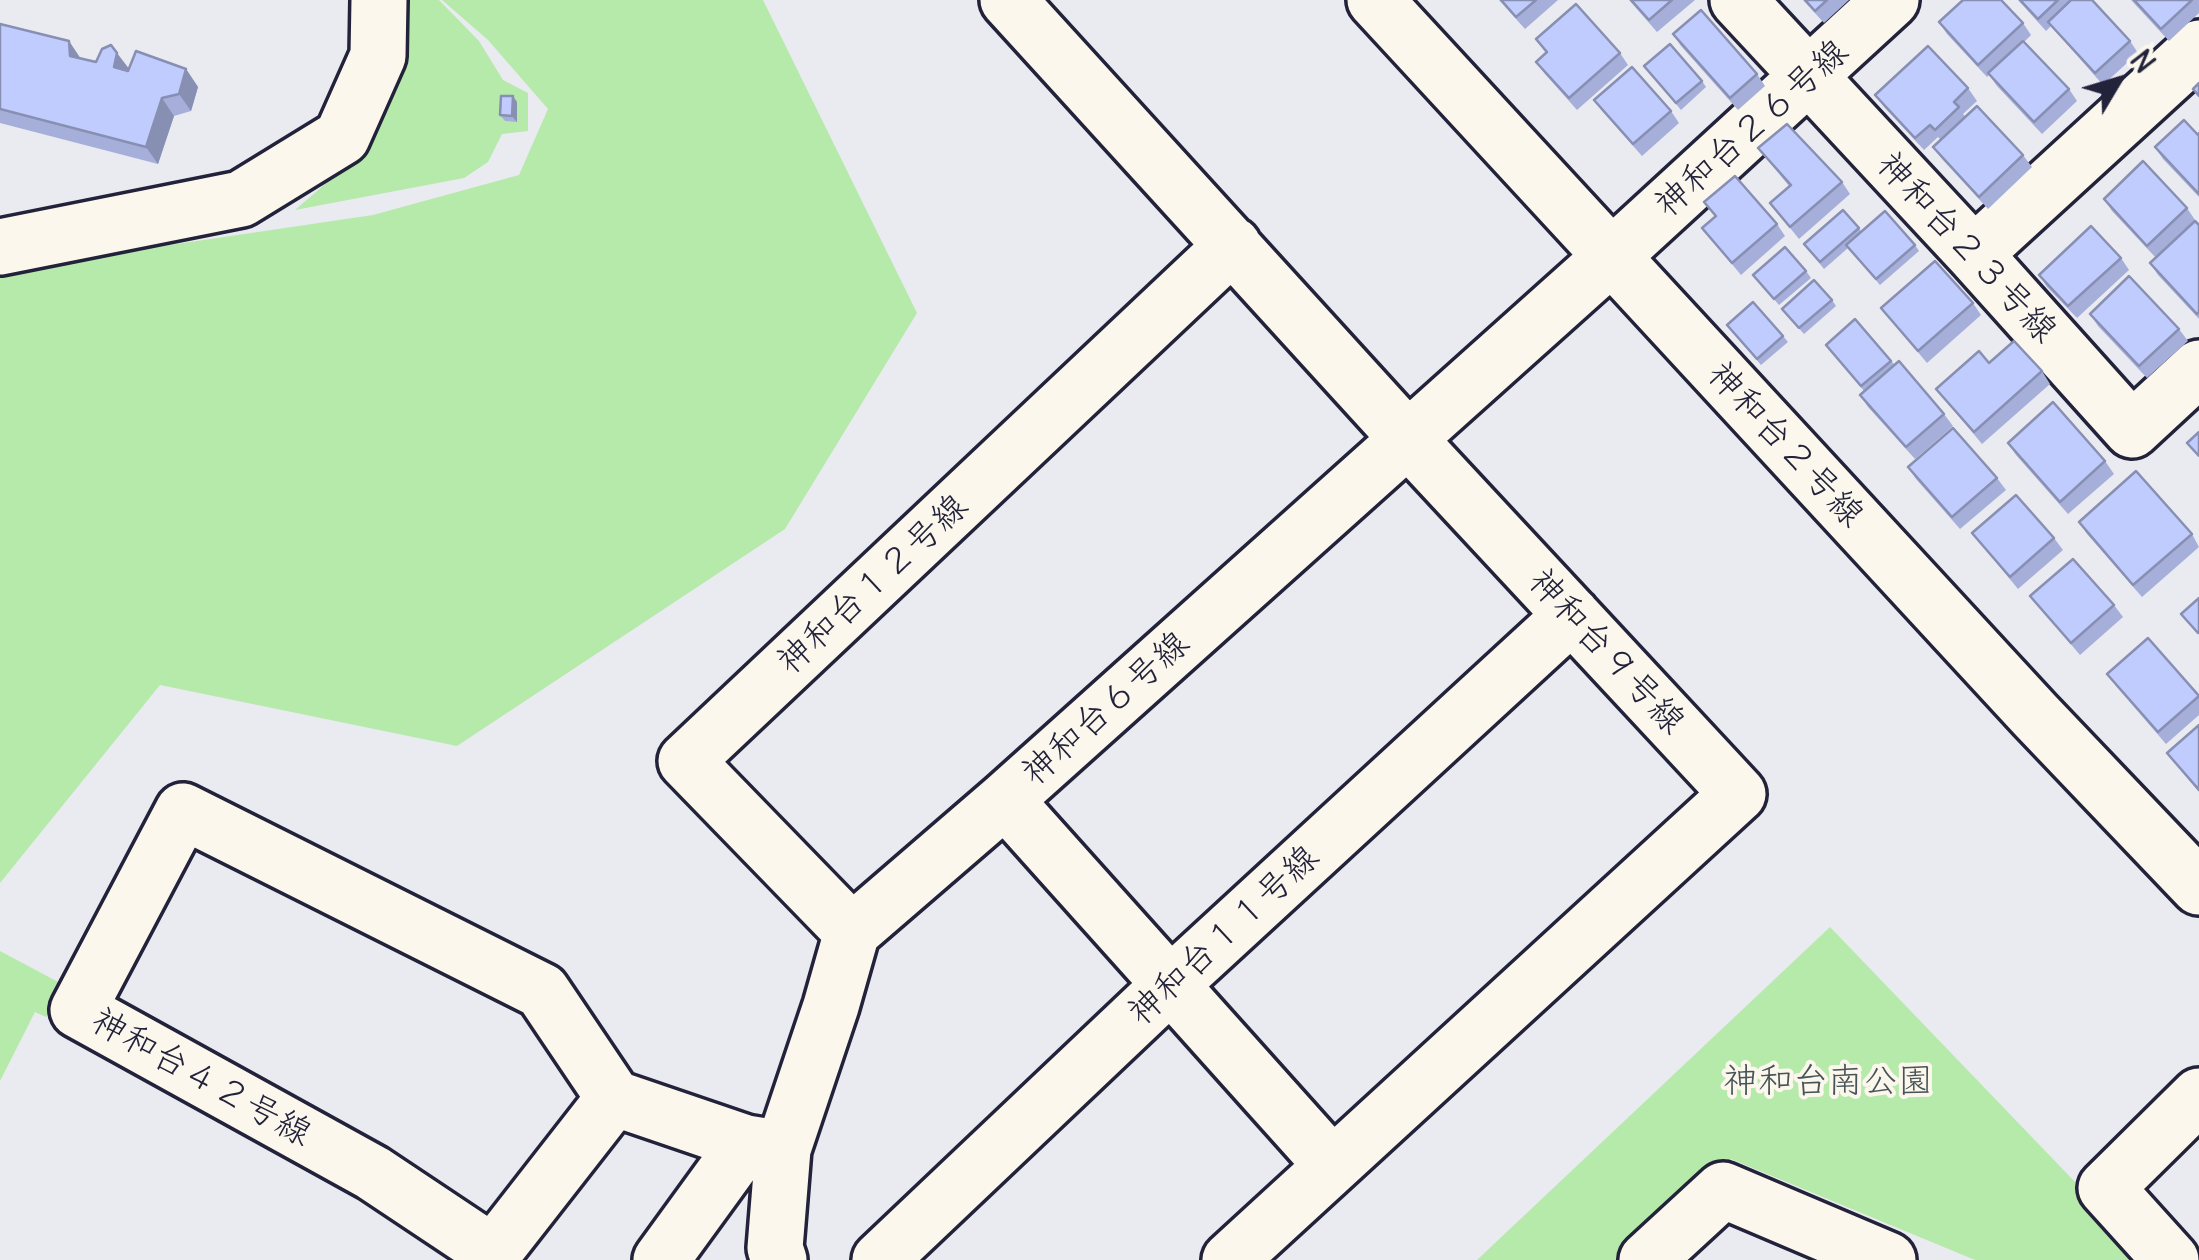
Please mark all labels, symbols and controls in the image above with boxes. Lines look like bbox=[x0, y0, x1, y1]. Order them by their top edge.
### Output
north arrow bbox=[2069, 30, 2169, 130]
street label: 神和台２６号線 bbox=[1647, 31, 1857, 227]
text: N bbox=[2122, 43, 2163, 80]
street label: 神和台２３号線 bbox=[1867, 144, 2065, 352]
street label: 神和台２号線 bbox=[1698, 354, 1872, 536]
street label: 神和台１２号線 bbox=[769, 486, 977, 684]
street label: 神和台９号線 bbox=[1519, 561, 1693, 743]
street label: 神和台６号線 bbox=[1014, 623, 1198, 795]
street label: 神和台１１号線 bbox=[1120, 837, 1328, 1035]
street label: 神和台４２号線 bbox=[84, 1000, 318, 1156]
park label: 神和台南公園 bbox=[1723, 1061, 1933, 1103]

